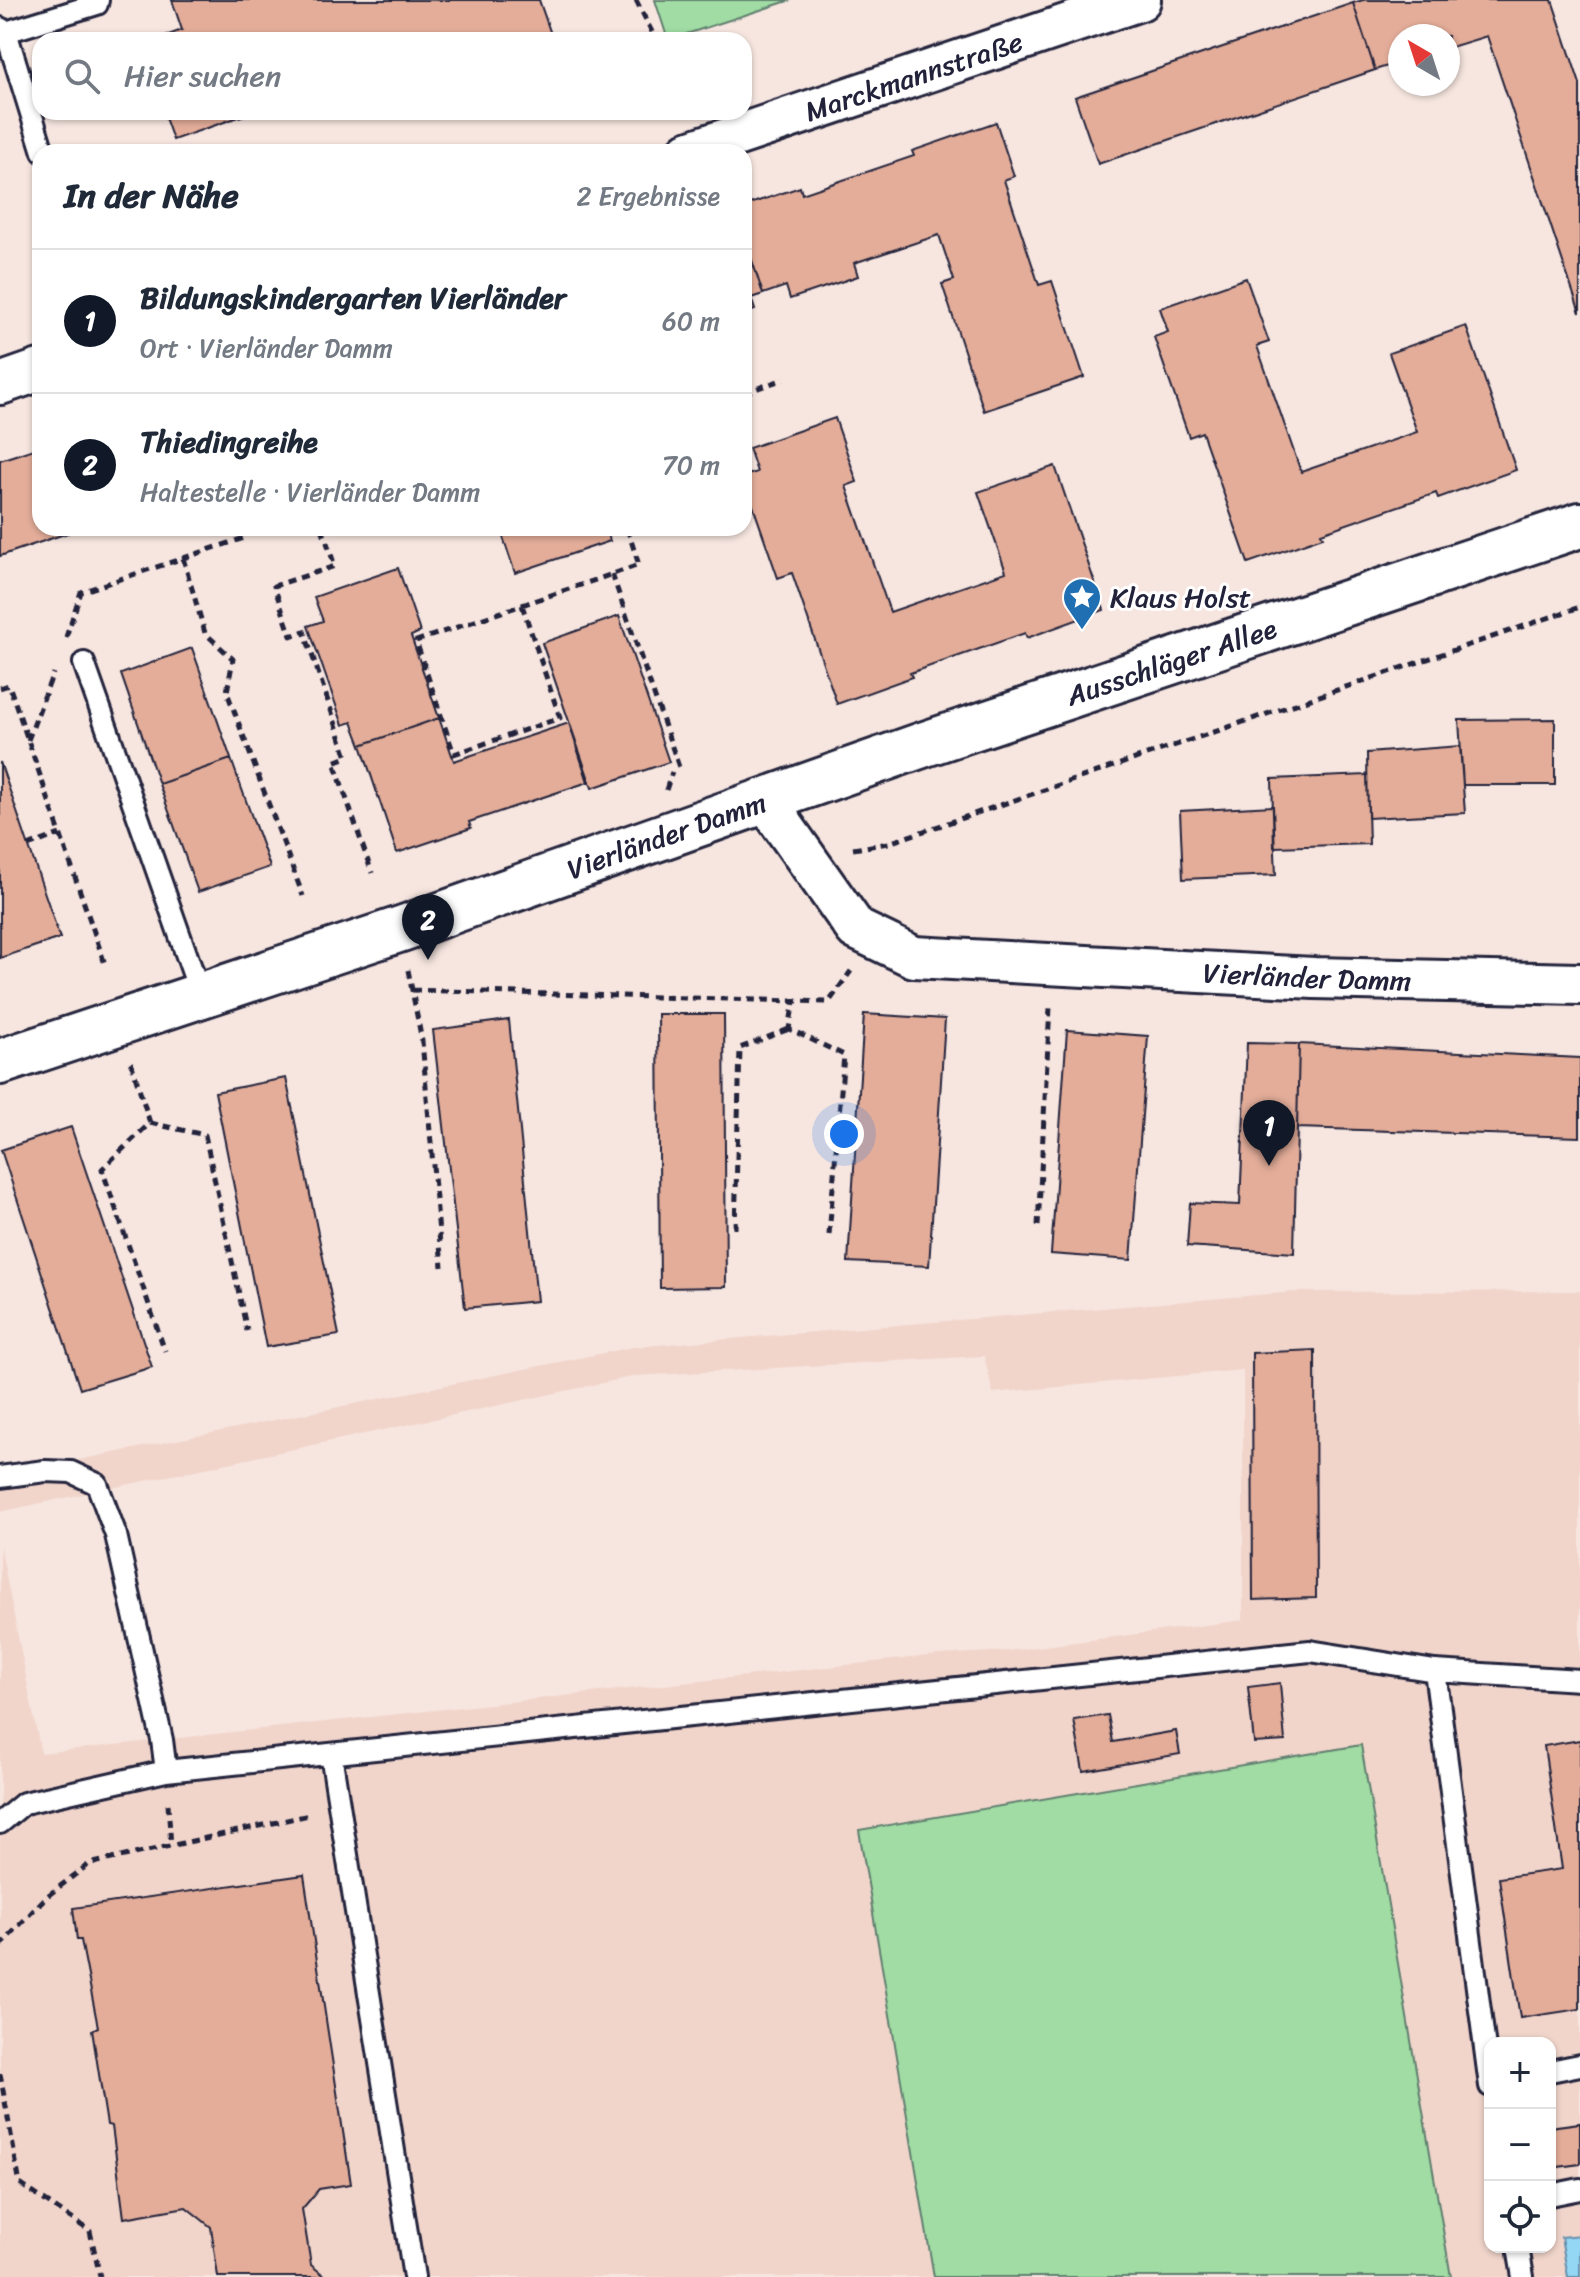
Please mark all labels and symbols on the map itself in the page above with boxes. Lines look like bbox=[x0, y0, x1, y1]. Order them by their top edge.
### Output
street label: Marckmannstraße bbox=[798, 17, 1029, 136]
north arrow bbox=[1388, 24, 1460, 96]
place label: Klaus Holst bbox=[1110, 573, 1251, 622]
place icon: Klaus Holst bbox=[1061, 576, 1103, 631]
street label: Ausschläger Allee bbox=[1059, 604, 1283, 720]
street label: Vierländer Damm bbox=[560, 778, 773, 894]
pin: 2 bbox=[402, 894, 454, 960]
street label: Vierländer Damm bbox=[1202, 948, 1412, 1005]
pin: 1 bbox=[1243, 1100, 1295, 1166]
your location bbox=[824, 1114, 864, 1154]

